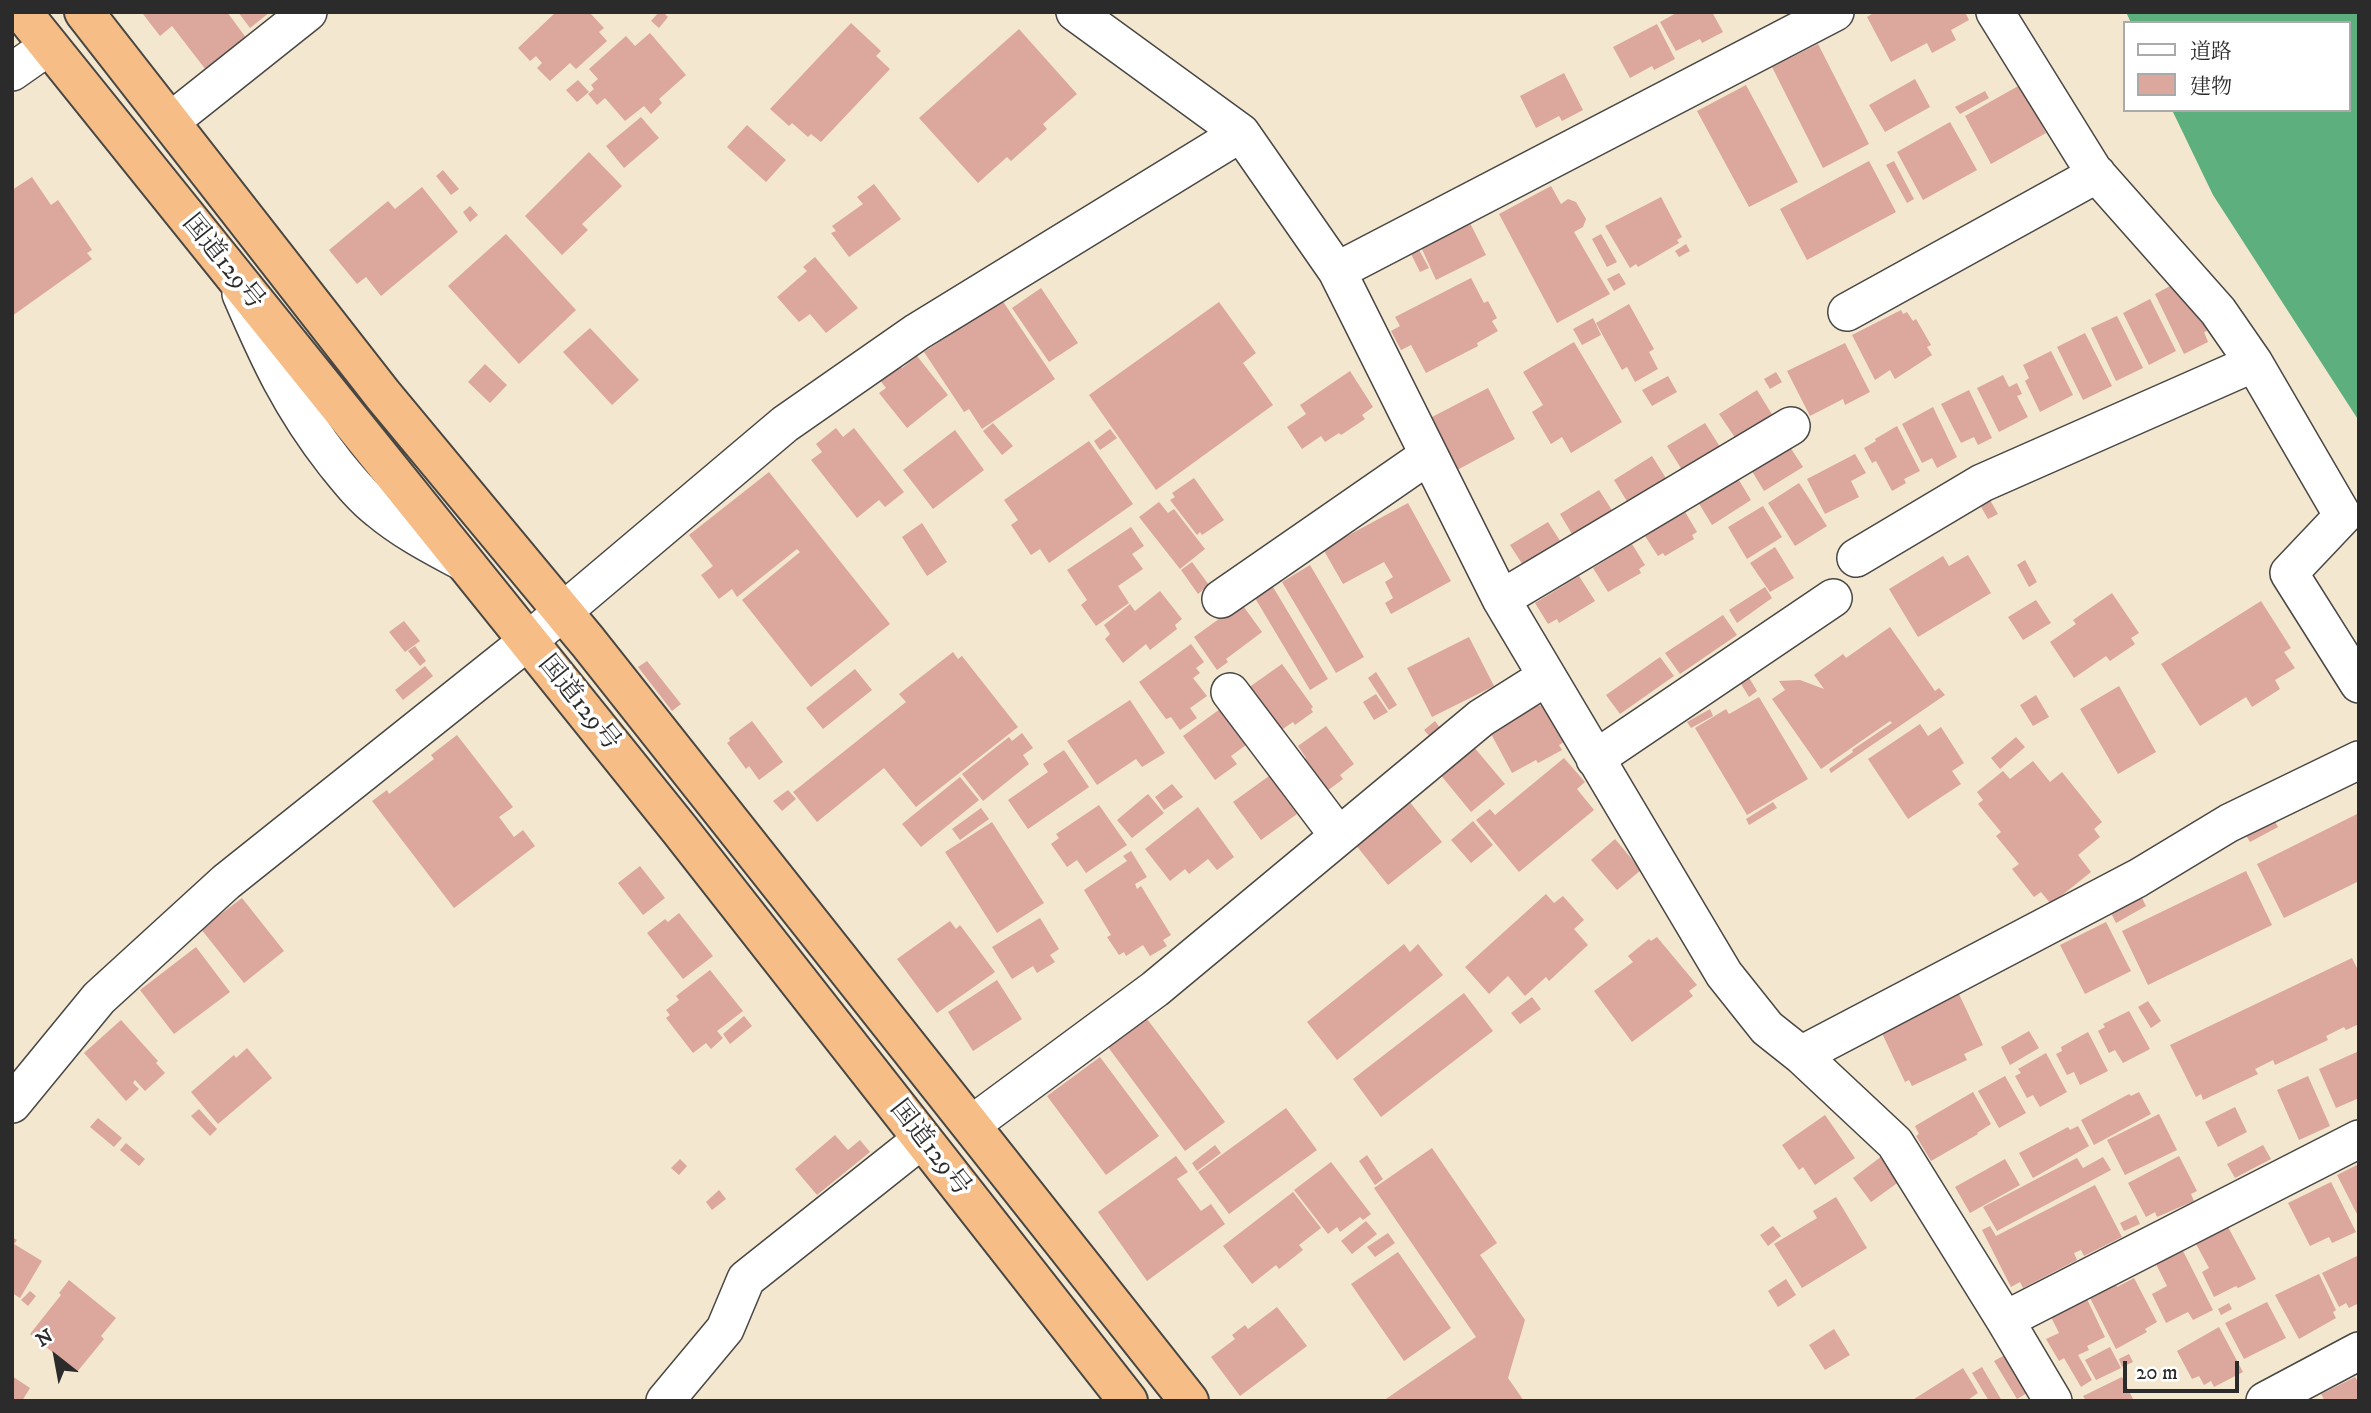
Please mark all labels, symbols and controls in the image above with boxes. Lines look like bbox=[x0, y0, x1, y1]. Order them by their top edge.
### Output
legend bbox=[2122, 21, 2350, 112]
text: 道路 bbox=[2190, 39, 2232, 65]
text: 建物 bbox=[2190, 74, 2232, 100]
street label: 国道129号 bbox=[174, 209, 270, 317]
street label: 国道129号 bbox=[530, 650, 626, 758]
street label: 国道129号 bbox=[882, 1095, 976, 1203]
north arrow bbox=[21, 1322, 91, 1392]
text: N bbox=[32, 1325, 58, 1352]
scale bar bbox=[2126, 1346, 2242, 1390]
text: 20 m bbox=[2136, 1360, 2178, 1386]

